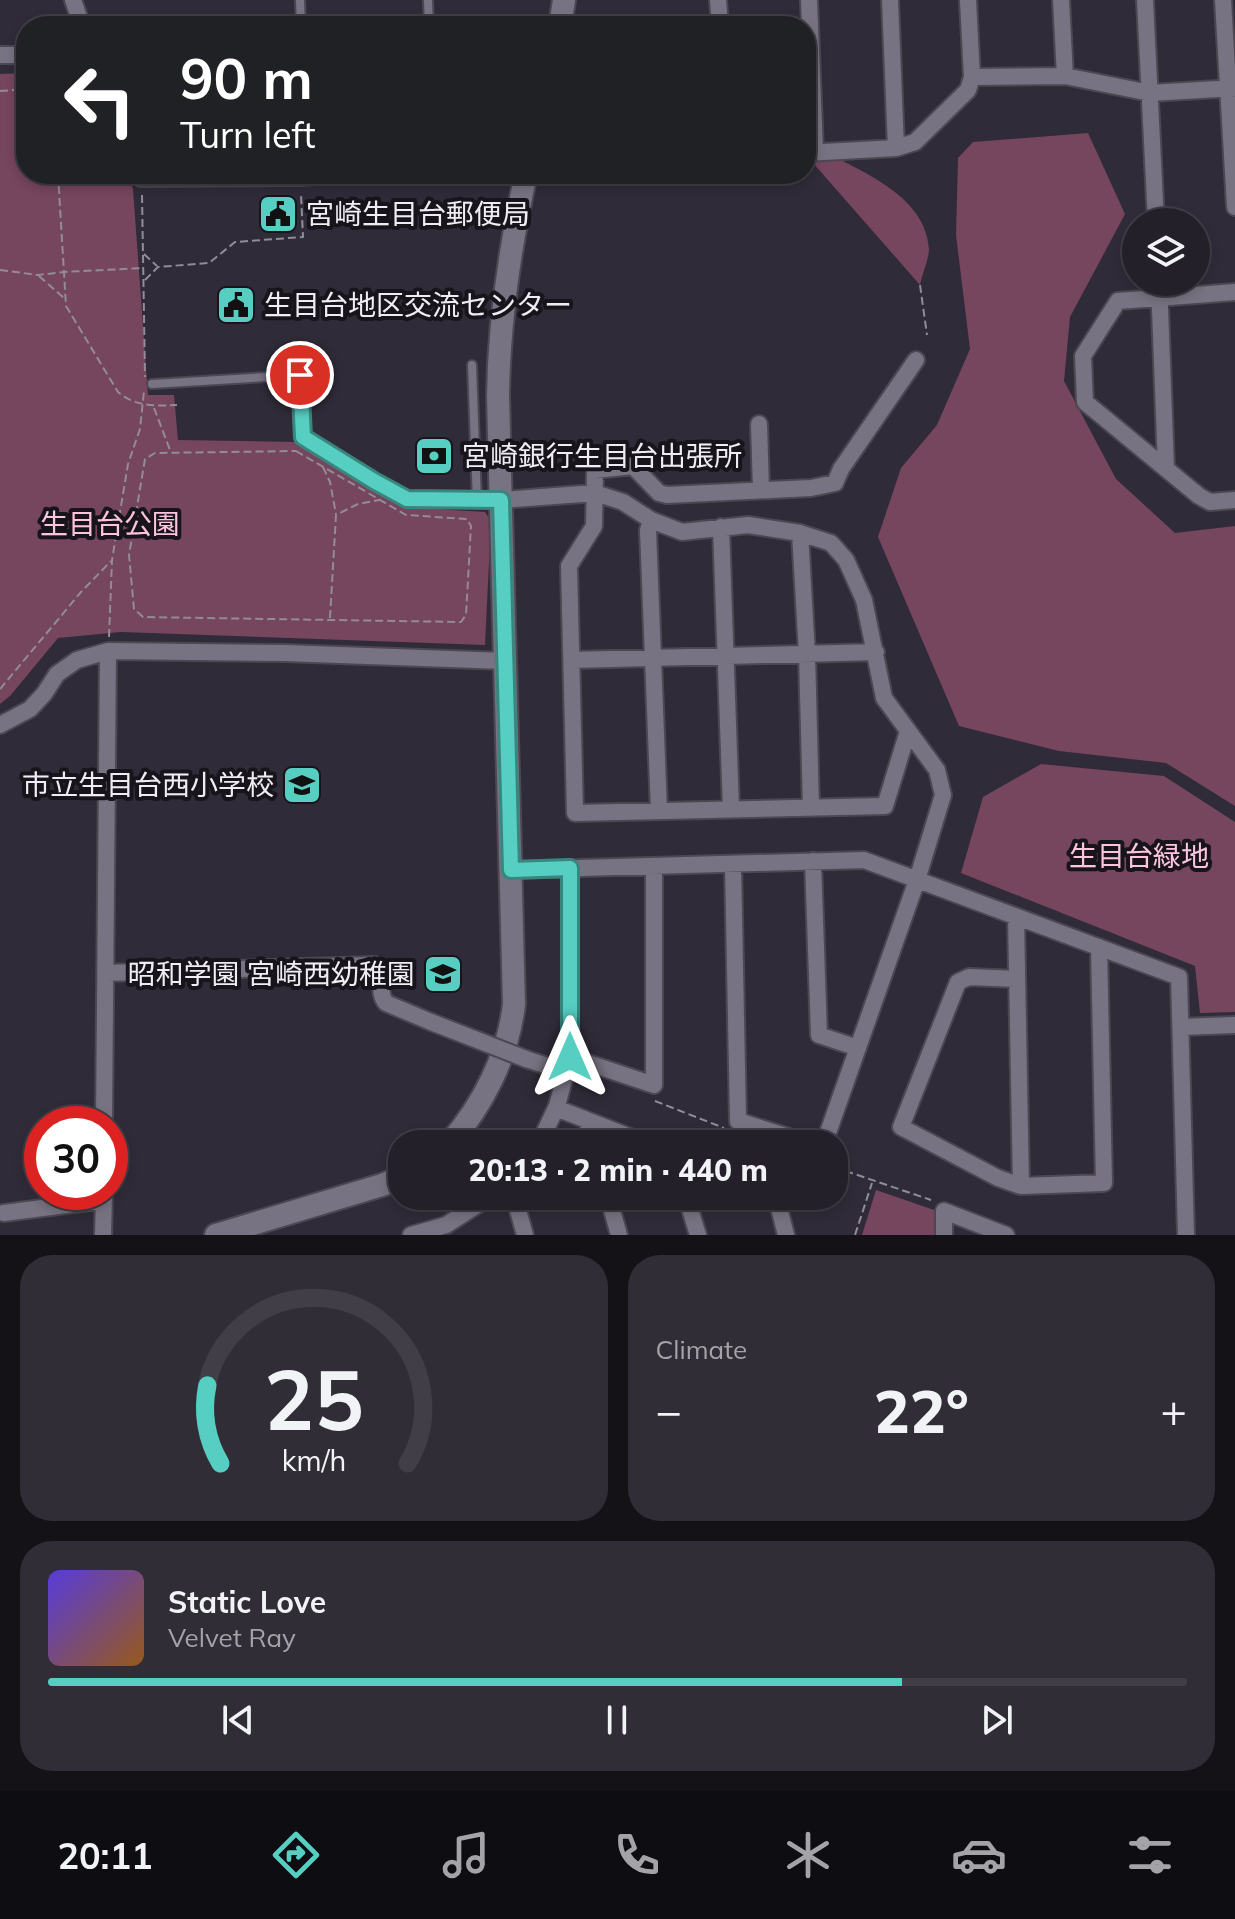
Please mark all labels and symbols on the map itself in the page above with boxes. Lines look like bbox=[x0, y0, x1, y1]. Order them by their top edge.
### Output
public building icon: 宮崎生目台郵便局 bbox=[257, 193, 299, 235]
place label: 宮崎生目台郵便局 bbox=[306, 196, 530, 231]
public building icon: 生目台地区交流センター bbox=[215, 284, 257, 326]
place label: 生目台地区交流センター bbox=[264, 287, 572, 322]
pin bbox=[266, 341, 334, 409]
bank icon: 宮崎銀行生目台出張所 bbox=[413, 435, 455, 477]
place label: 宮崎銀行生目台出張所 bbox=[462, 438, 742, 473]
park label: 生目台公園 bbox=[40, 506, 180, 541]
school or university icon: 市立生目台西小学校 bbox=[281, 764, 323, 806]
place label: 市立生目台西小学校 bbox=[22, 767, 274, 802]
park label: 生目台緑地 bbox=[1069, 838, 1209, 873]
school or university icon: 昭和学園 宮崎西幼稚園 bbox=[422, 953, 464, 995]
place label: 昭和学園 宮崎西幼稚園 bbox=[128, 956, 415, 991]
position arrow bbox=[528, 1015, 612, 1099]
speed limit sign: 30 bbox=[24, 1106, 128, 1210]

